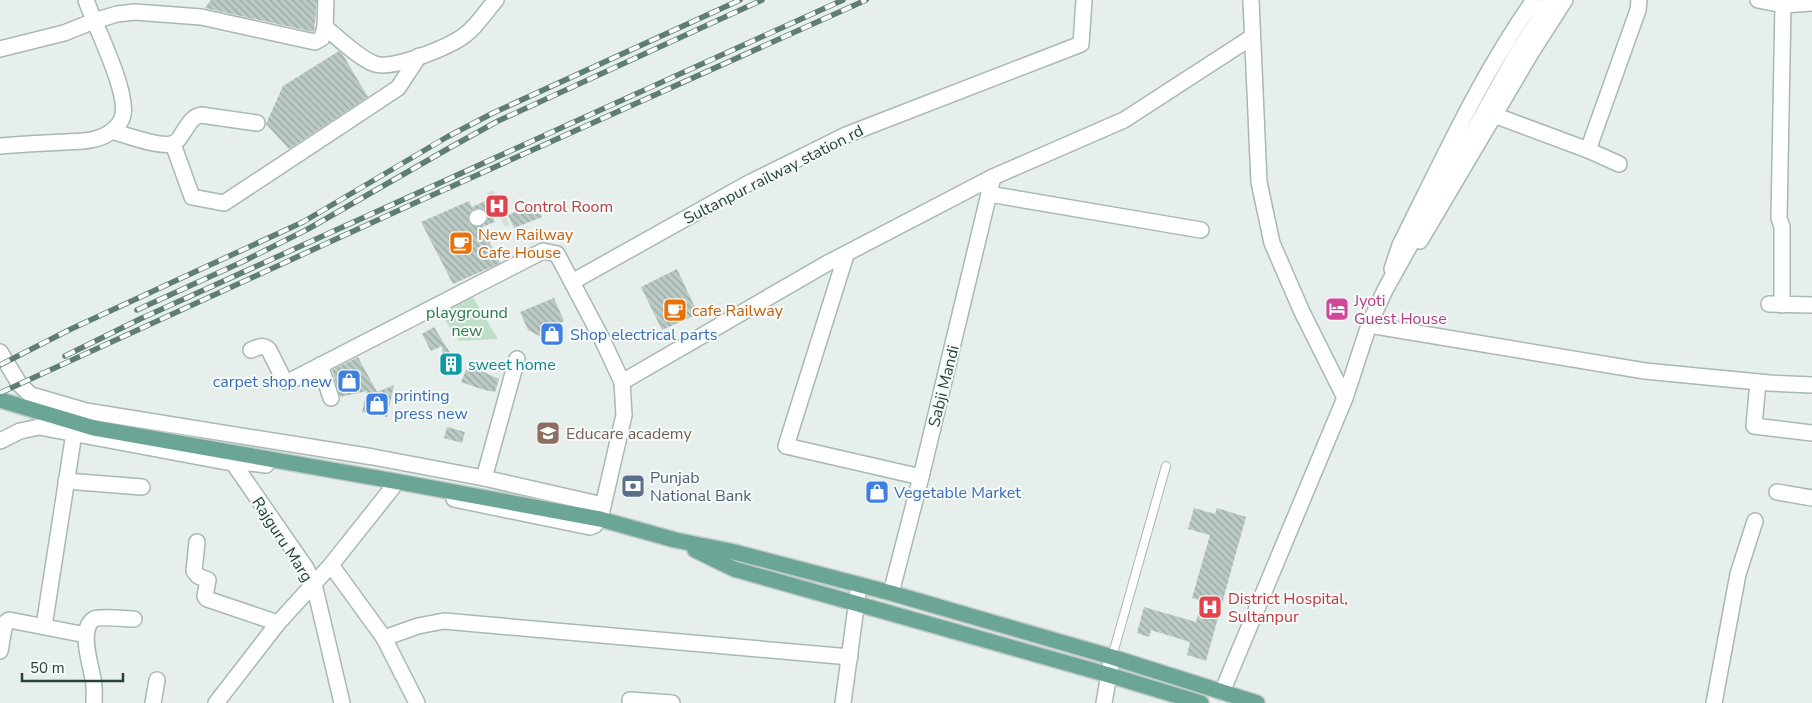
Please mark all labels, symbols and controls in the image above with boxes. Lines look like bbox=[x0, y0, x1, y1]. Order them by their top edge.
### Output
street label: Sultanpur railway station rd bbox=[680, 120, 867, 230]
hospital icon: Control Room bbox=[484, 193, 510, 219]
place label: Control Room bbox=[514, 196, 613, 218]
place label: New Railway Cafe House bbox=[478, 224, 574, 264]
cafe icon: New Railway Cafe House bbox=[448, 230, 474, 256]
place label: Jyoti Guest House bbox=[1353, 290, 1447, 330]
hotel icon: Jyoti Guest House bbox=[1324, 296, 1350, 322]
cafe icon: cafe Railway bbox=[662, 297, 688, 323]
place label: cafe Railway bbox=[692, 300, 784, 322]
park label: playground new bbox=[426, 302, 508, 342]
shop icon: Shop electrical parts bbox=[539, 321, 565, 347]
place label: Shop electrical parts bbox=[570, 324, 717, 346]
street label: Sabji Mandi bbox=[923, 343, 965, 429]
building icon: sweet home bbox=[438, 351, 464, 377]
place label: sweet home bbox=[468, 354, 556, 376]
shop icon: carpet shop new bbox=[336, 368, 362, 394]
place label: carpet shop new bbox=[213, 371, 333, 393]
place label: printing press new bbox=[394, 385, 468, 425]
shop icon: printing press new bbox=[364, 391, 390, 417]
school or university icon: Educare academy bbox=[535, 420, 561, 446]
place label: Educare academy bbox=[566, 423, 692, 445]
place label: Punjab National Bank bbox=[650, 467, 752, 507]
bank icon: Punjab National Bank bbox=[620, 473, 646, 499]
shop icon: Vegetable Market bbox=[864, 479, 890, 505]
place label: Vegetable Market bbox=[893, 482, 1021, 504]
street label: Rajguru Marg bbox=[246, 493, 318, 586]
place label: District Hospital, Sultanpur bbox=[1228, 588, 1348, 628]
hospital icon: District Hospital, Sultanpur bbox=[1197, 594, 1223, 620]
scale bar bbox=[22, 650, 124, 682]
text: 50 m bbox=[30, 658, 65, 678]

